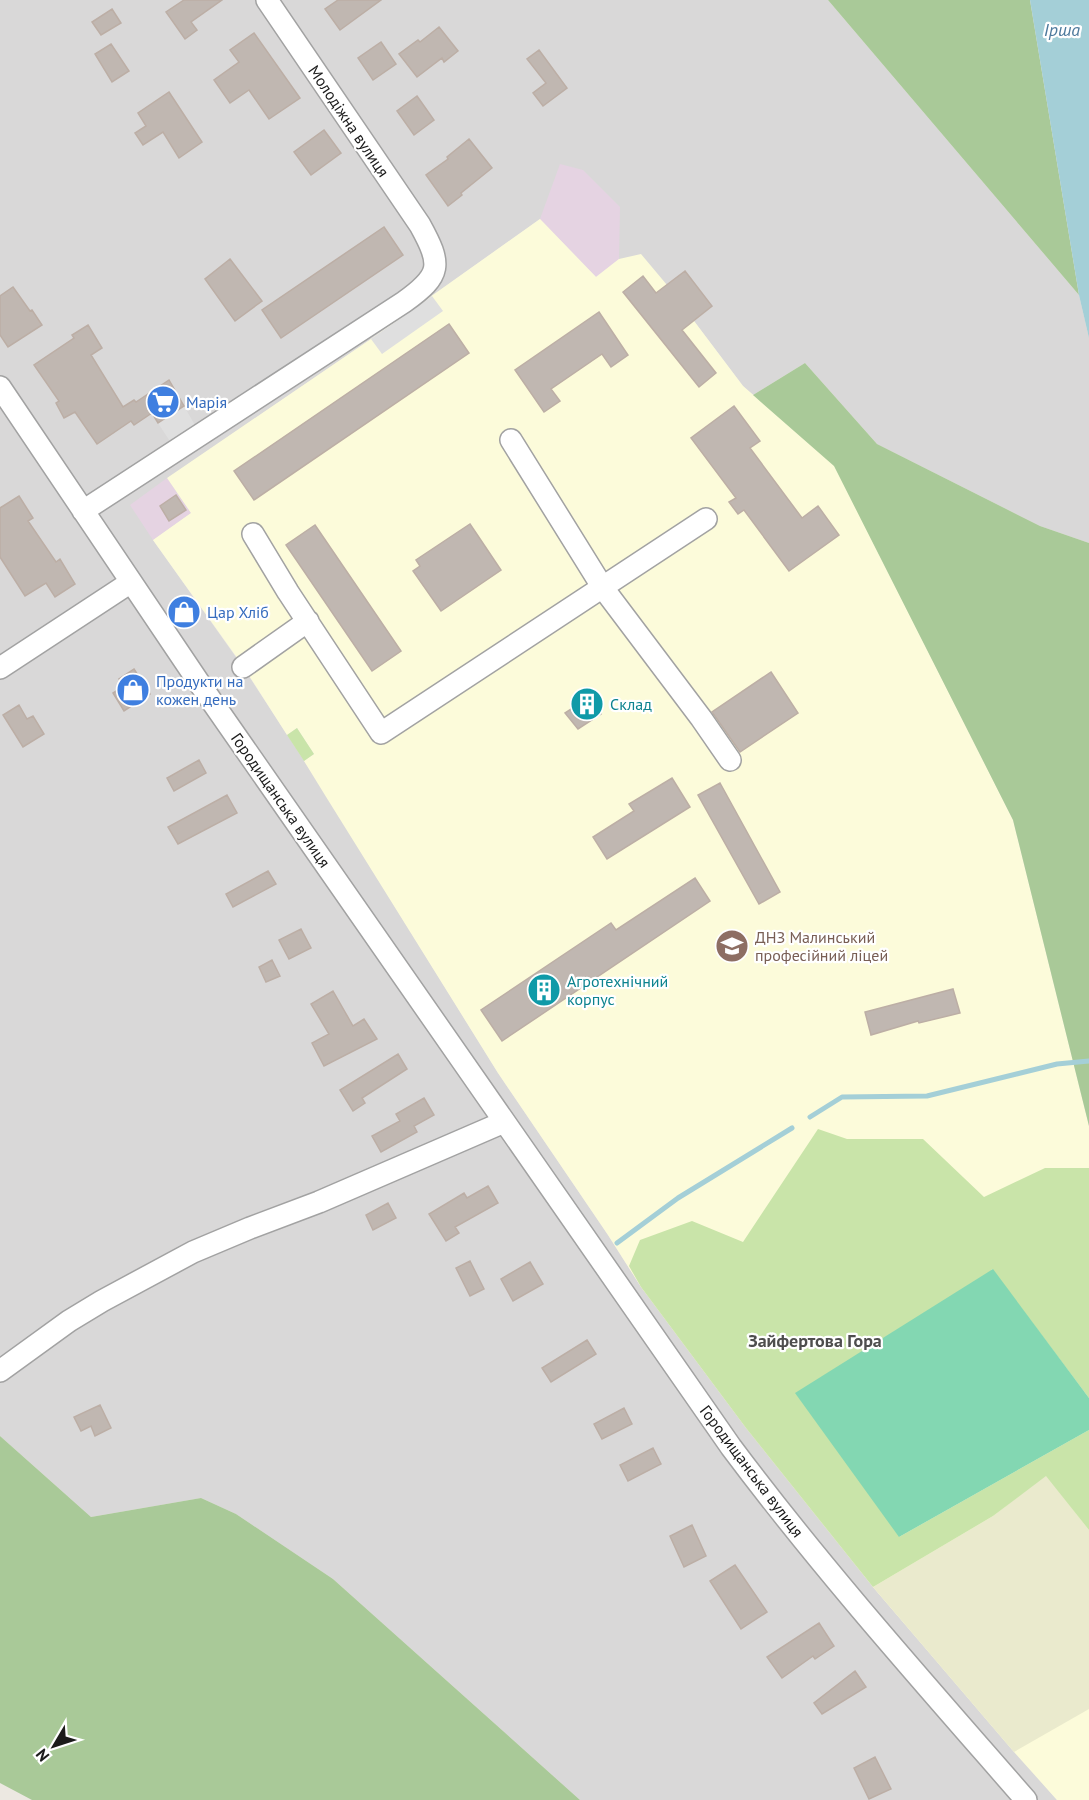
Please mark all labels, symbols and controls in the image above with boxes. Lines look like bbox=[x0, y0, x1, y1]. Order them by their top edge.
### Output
water label: Ірша bbox=[1044, 18, 1080, 41]
street label: Молодіжна вулиця bbox=[304, 61, 394, 181]
supermarket icon: Марія bbox=[145, 384, 181, 420]
place label: Марія bbox=[186, 392, 227, 412]
shop icon: Цар Хліб bbox=[166, 594, 202, 630]
place label: Цар Хліб bbox=[207, 602, 269, 622]
place label: Продукти на кожен день bbox=[156, 671, 243, 709]
shop icon: Продукти на кожен день bbox=[115, 672, 151, 708]
building icon: Склад bbox=[569, 686, 605, 722]
place label: Склад bbox=[610, 694, 652, 714]
street label: Городищанська вулиця bbox=[227, 729, 335, 871]
place label: ДНЗ Малинський професійний ліцей bbox=[755, 927, 888, 965]
school or university icon: ДНЗ Малинський професійний ліцей bbox=[714, 928, 750, 964]
place label: Агротехнічний корпус bbox=[567, 971, 668, 1009]
building icon: Агротехнічний корпус bbox=[526, 972, 562, 1008]
district label: Зайфертова Гора bbox=[748, 1329, 882, 1352]
street label: Городищанська вулиця bbox=[696, 1401, 808, 1541]
north arrow bbox=[24, 1716, 84, 1776]
text: N bbox=[31, 1745, 53, 1766]

